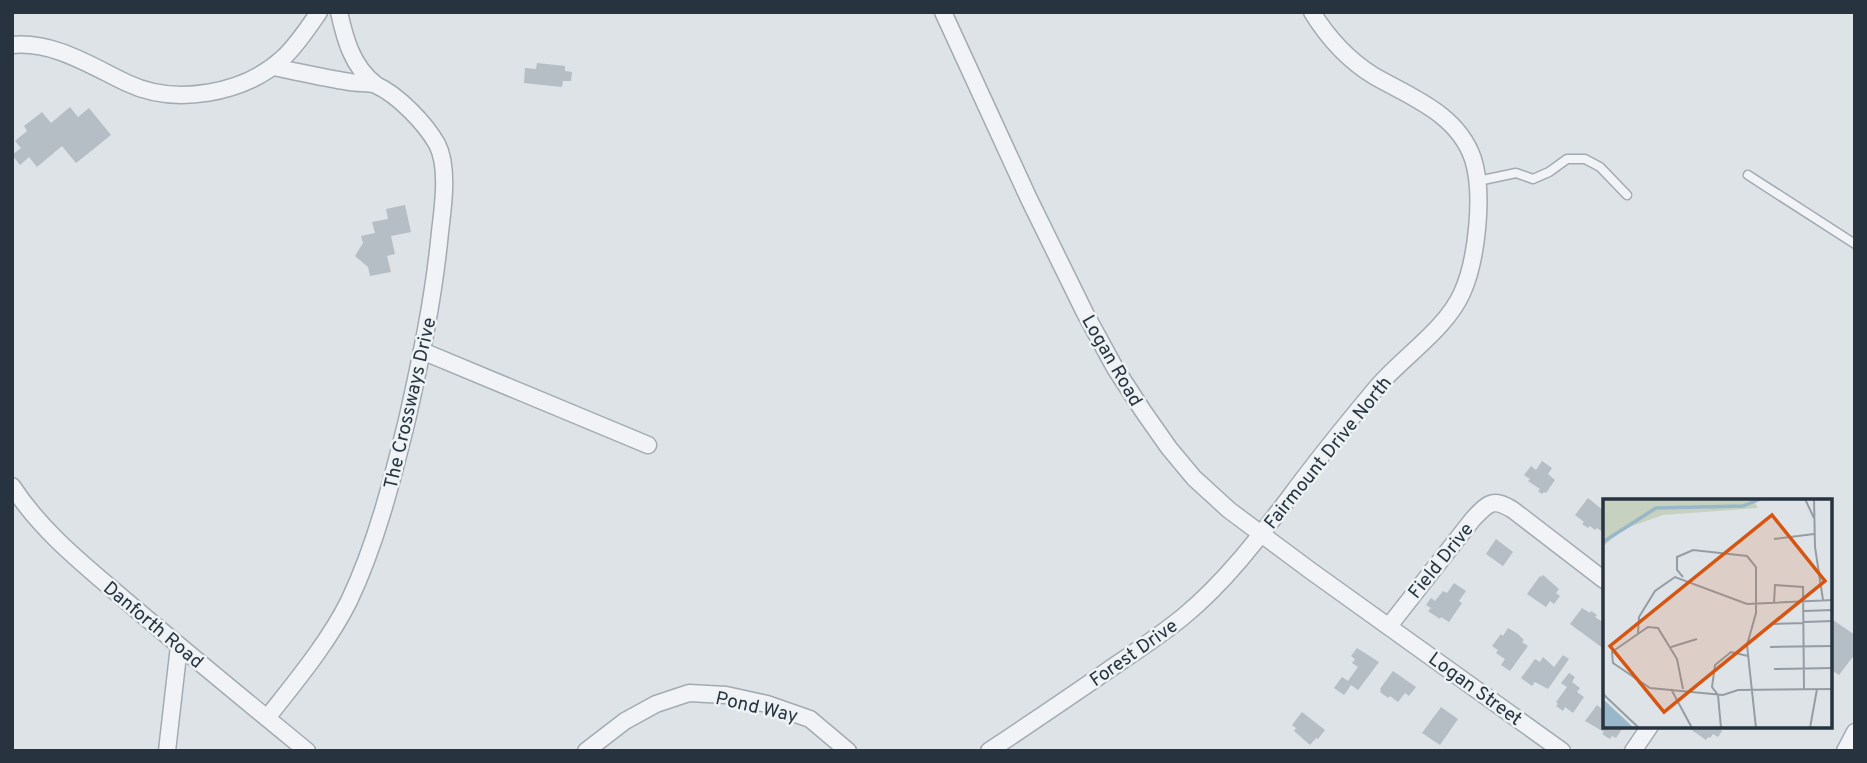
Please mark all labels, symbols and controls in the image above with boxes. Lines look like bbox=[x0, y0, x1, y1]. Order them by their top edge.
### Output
street label: Logan Road bbox=[1075, 311, 1147, 411]
street label: The Crossways Drive bbox=[380, 315, 442, 492]
street label: Fairmount Drive North bbox=[1260, 372, 1398, 535]
inset map bbox=[1603, 499, 1832, 728]
street label: Field Drive bbox=[1404, 518, 1479, 604]
street label: Danforth Road bbox=[98, 577, 208, 674]
street label: Forest Drive bbox=[1085, 615, 1183, 693]
street label: Logan Street bbox=[1423, 648, 1526, 732]
street label: Pond Way bbox=[713, 687, 800, 729]

